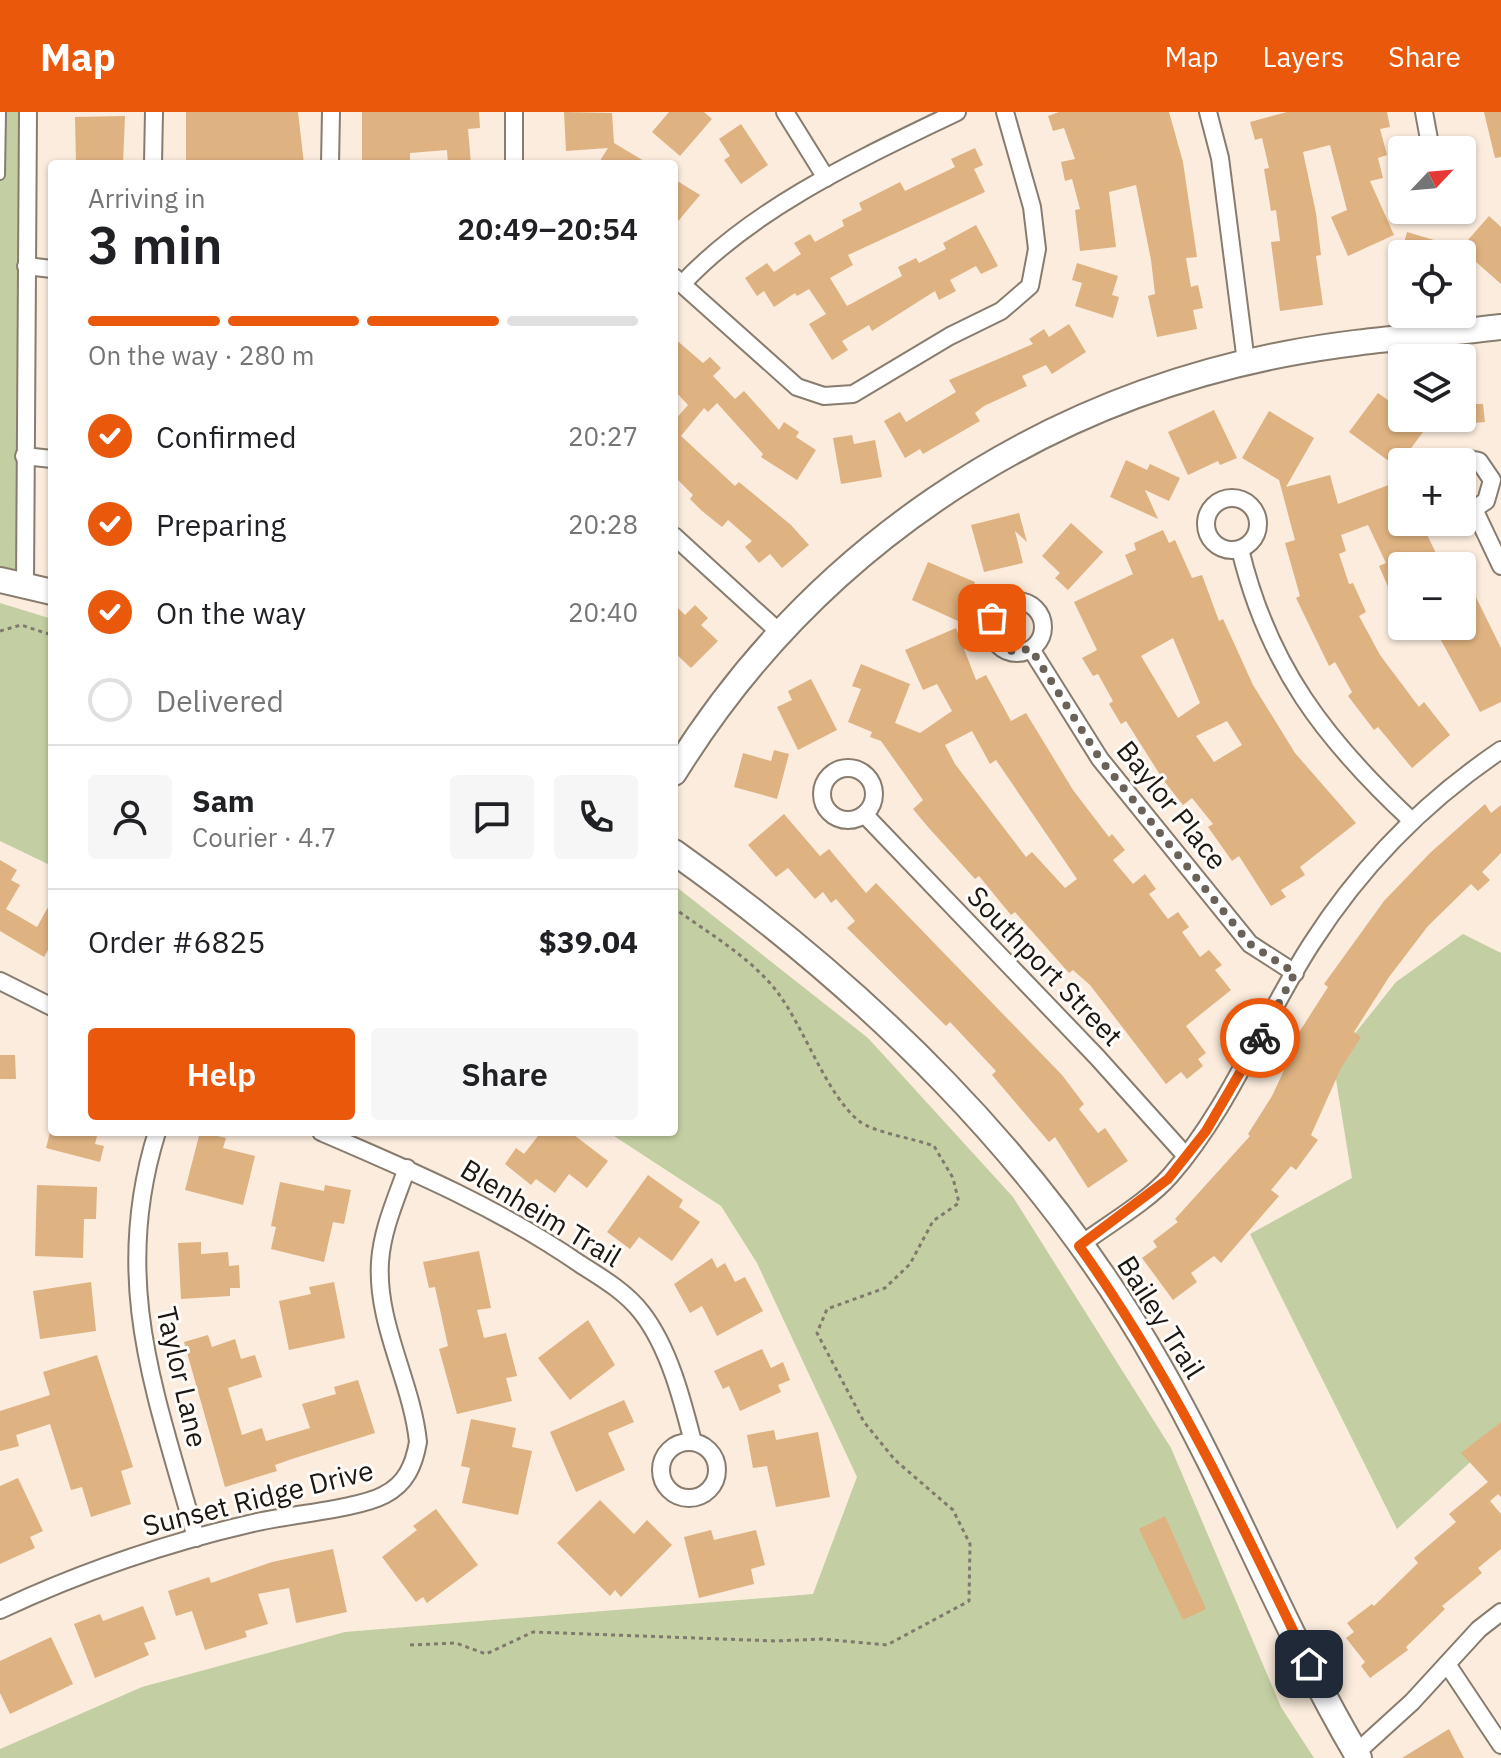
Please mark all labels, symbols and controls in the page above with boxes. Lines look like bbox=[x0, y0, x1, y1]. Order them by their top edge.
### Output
text: Map bbox=[40, 32, 116, 81]
text: Map bbox=[1164, 38, 1218, 75]
text: Layers bbox=[1262, 38, 1344, 75]
text: Share bbox=[1388, 38, 1461, 75]
north arrow bbox=[1388, 136, 1476, 224]
map controls bbox=[1388, 136, 1476, 640]
text: Arriving in bbox=[88, 181, 205, 215]
text: 20:49–20:54 bbox=[457, 209, 638, 248]
text: 3 min bbox=[88, 211, 223, 278]
button: locate bbox=[1388, 240, 1476, 328]
text: On the way · 280 m bbox=[88, 338, 314, 372]
button: layers bbox=[1388, 344, 1476, 432]
icon: check bbox=[88, 414, 132, 458]
text: Confirmed bbox=[156, 417, 297, 456]
text: 20:27 bbox=[568, 419, 638, 453]
button: + bbox=[1388, 448, 1476, 536]
icon: check bbox=[88, 502, 132, 546]
text: Preparing bbox=[156, 505, 286, 544]
text: 20:28 bbox=[568, 507, 638, 541]
button: − bbox=[1388, 552, 1476, 640]
pin bbox=[958, 584, 1026, 652]
icon: check bbox=[88, 590, 132, 634]
text: On the way bbox=[156, 593, 306, 632]
text: 20:40 bbox=[568, 595, 638, 629]
icon: bag bbox=[970, 596, 1014, 640]
text: Delivered bbox=[156, 681, 284, 720]
street label: Baylor Place bbox=[1109, 732, 1236, 877]
button: person bbox=[88, 775, 172, 859]
button: chat bbox=[450, 775, 534, 859]
button: phone bbox=[554, 775, 638, 859]
text: Sam bbox=[192, 781, 255, 820]
text: Courier · 4.7 bbox=[192, 820, 336, 854]
street label: Southport Street bbox=[959, 878, 1131, 1054]
text: Order #6825 bbox=[88, 922, 265, 961]
text: $39.04 bbox=[539, 922, 638, 961]
courier bbox=[1220, 998, 1300, 1078]
icon: bike bbox=[1238, 1016, 1282, 1060]
button: Help bbox=[88, 1028, 355, 1120]
button: Share bbox=[371, 1028, 638, 1120]
street label: Blenheim Trail bbox=[454, 1150, 628, 1275]
street label: Bailey Trail bbox=[1109, 1248, 1214, 1385]
street label: Taylor Lane bbox=[148, 1303, 217, 1451]
street label: Sunset Ridge Drive bbox=[139, 1451, 377, 1544]
pin bbox=[1275, 1630, 1343, 1698]
icon: home bbox=[1287, 1642, 1331, 1686]

